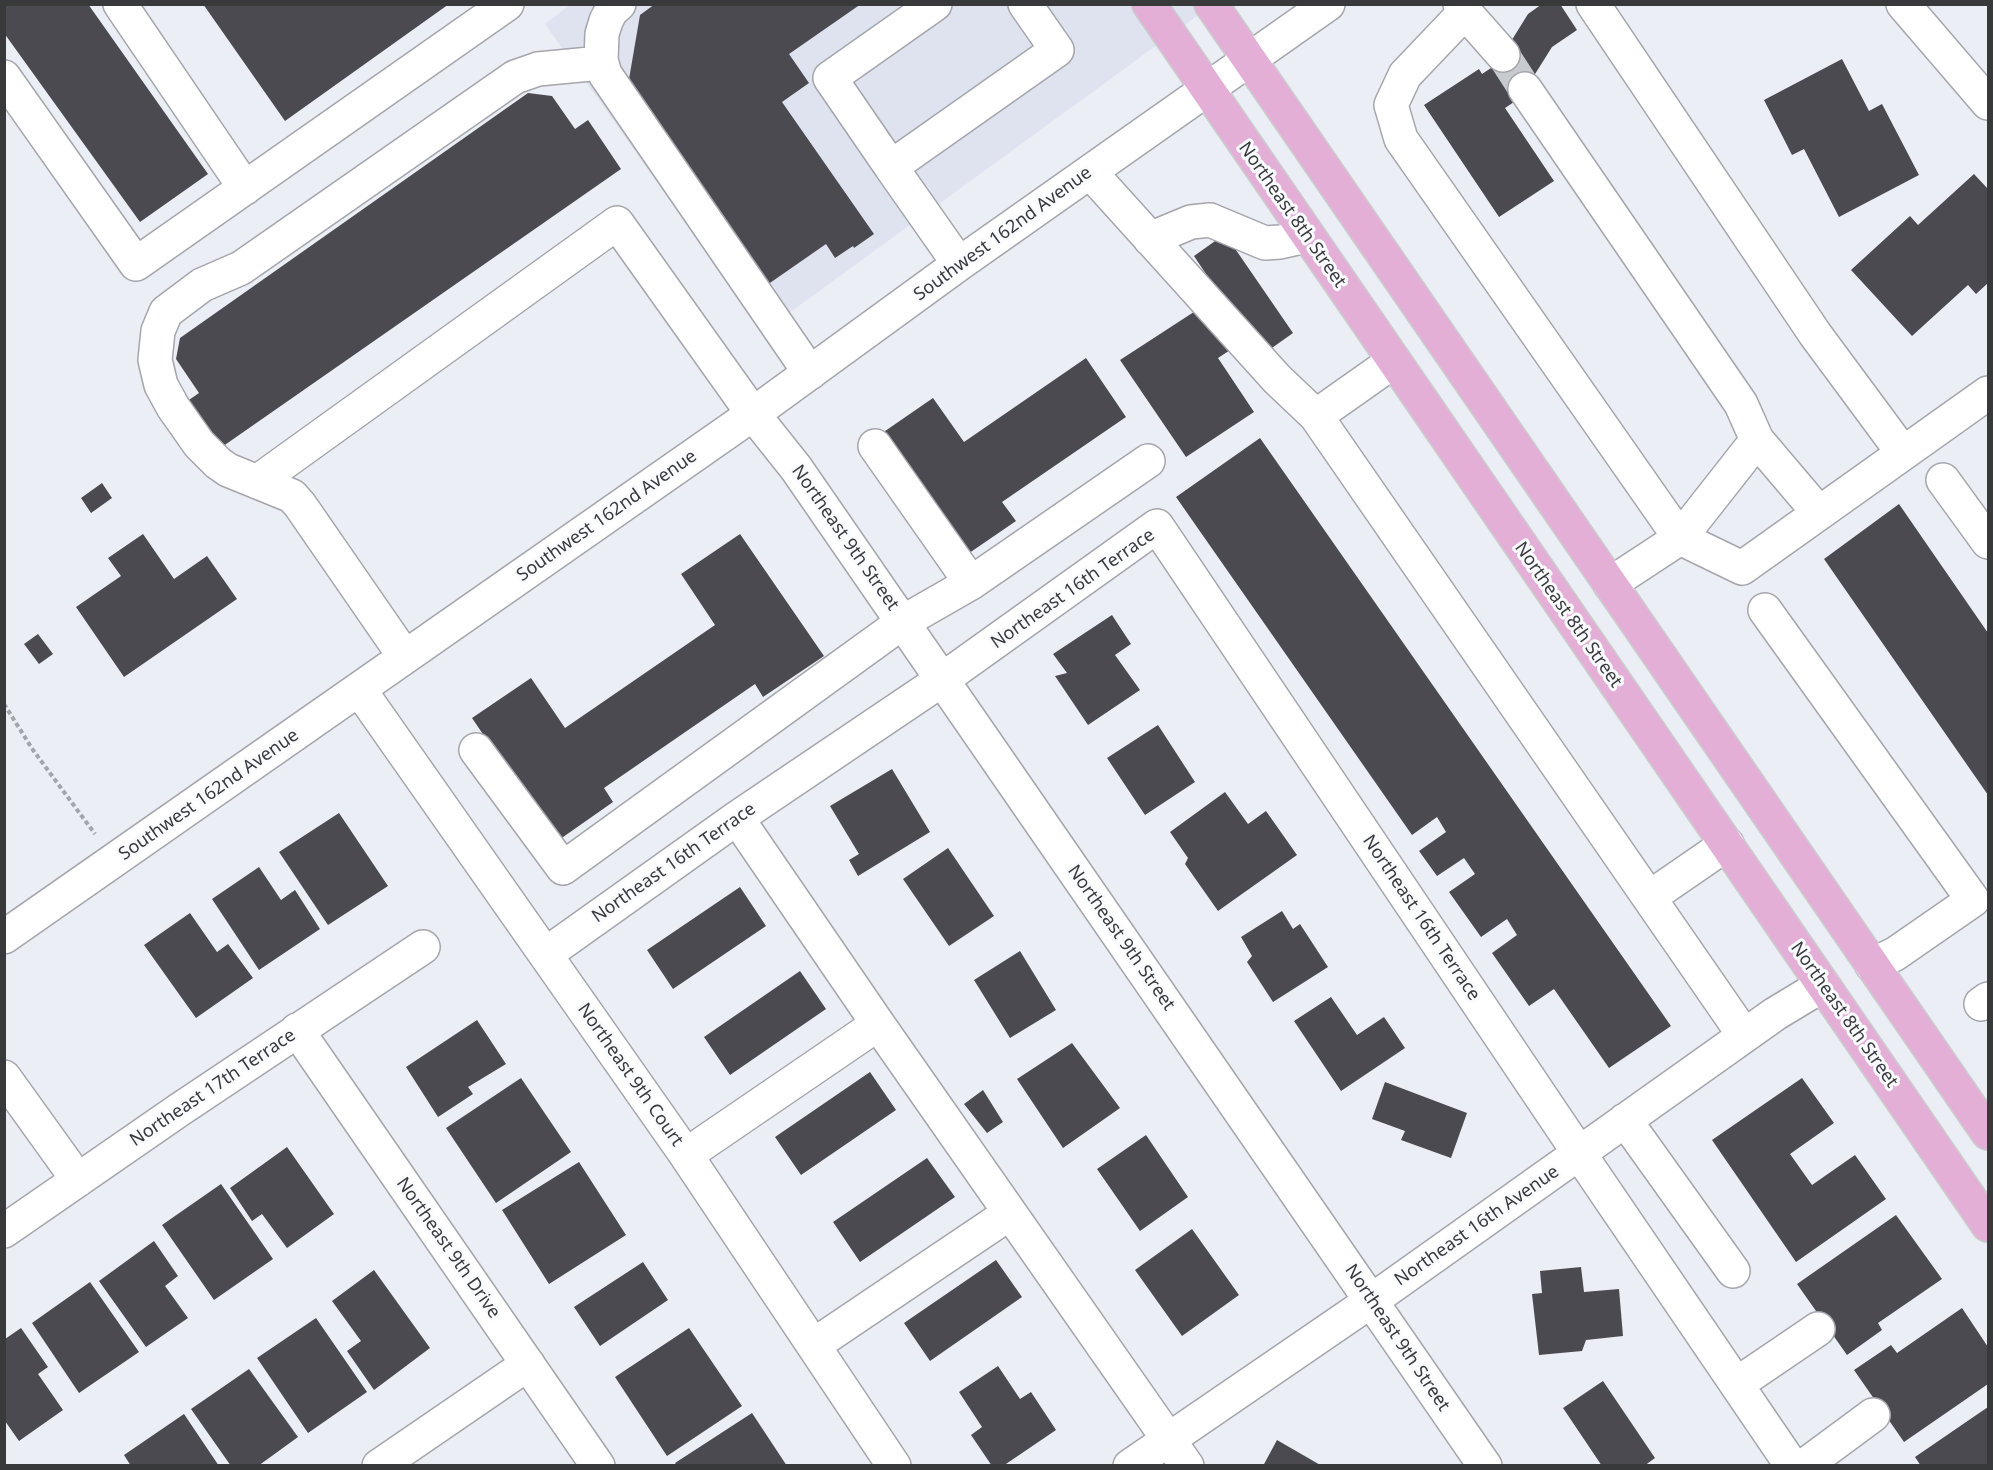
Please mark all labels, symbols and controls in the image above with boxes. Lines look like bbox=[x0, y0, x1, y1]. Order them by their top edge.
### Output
street label: Northeast 8th Street bbox=[1234, 138, 1350, 292]
street label: Southwest 162nd Avenue bbox=[910, 162, 1096, 306]
street label: Southwest 162nd Avenue bbox=[513, 446, 701, 586]
street label: Northeast 9th Street bbox=[787, 461, 903, 615]
street label: Northeast 16th Terrace bbox=[987, 524, 1159, 654]
street label: Northeast 8th Street bbox=[1510, 538, 1626, 692]
street label: Southwest 162nd Avenue bbox=[115, 725, 303, 865]
street label: Northeast 16th Terrace bbox=[588, 798, 760, 928]
street label: Northeast 16th Terrace bbox=[1358, 831, 1484, 1005]
street label: Northeast 9th Street bbox=[1063, 861, 1179, 1015]
street label: Northeast 8th Street bbox=[1786, 938, 1902, 1092]
street label: Northeast 9th Court bbox=[573, 999, 687, 1151]
street label: Northeast 17th Terrace bbox=[126, 1025, 300, 1151]
street label: Northeast 16th Avenue bbox=[1391, 1161, 1563, 1291]
street label: Northeast 9th Drive bbox=[391, 1173, 505, 1323]
street label: Northeast 9th Street bbox=[1340, 1260, 1454, 1416]

